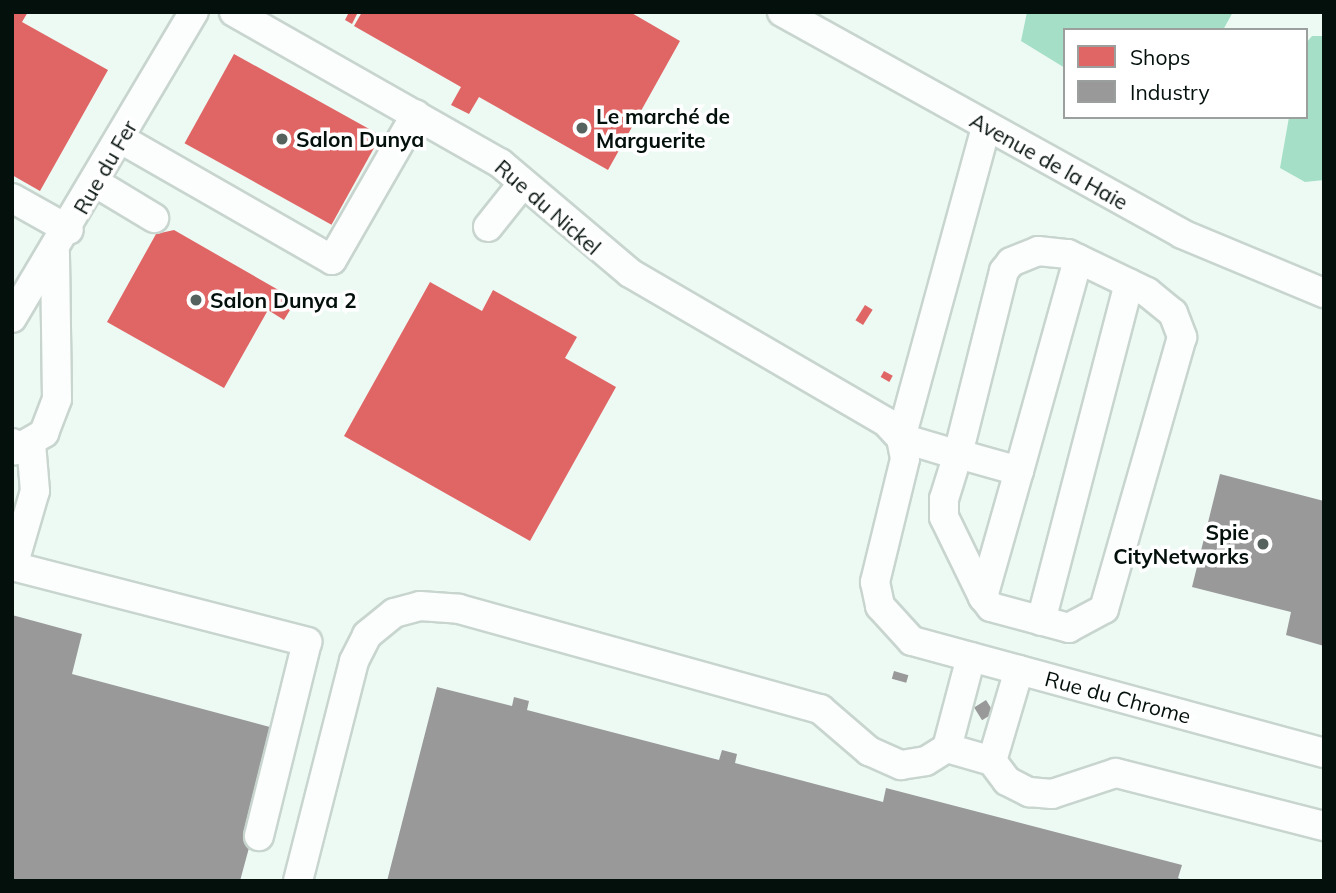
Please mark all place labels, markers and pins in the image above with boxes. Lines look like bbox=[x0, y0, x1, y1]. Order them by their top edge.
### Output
place label: Le marché de Marguerite bbox=[596, 103, 730, 153]
marker: Le marché de Marguerite bbox=[574, 120, 590, 136]
place label: Salon Dunya bbox=[296, 126, 424, 152]
marker: Salon Dunya bbox=[274, 131, 290, 147]
place label: Salon Dunya 2 bbox=[210, 287, 357, 313]
marker: Salon Dunya 2 bbox=[188, 292, 204, 308]
place label: Spie CityNetworks bbox=[1113, 519, 1249, 569]
marker: Spie CityNetworks bbox=[1255, 536, 1271, 552]

